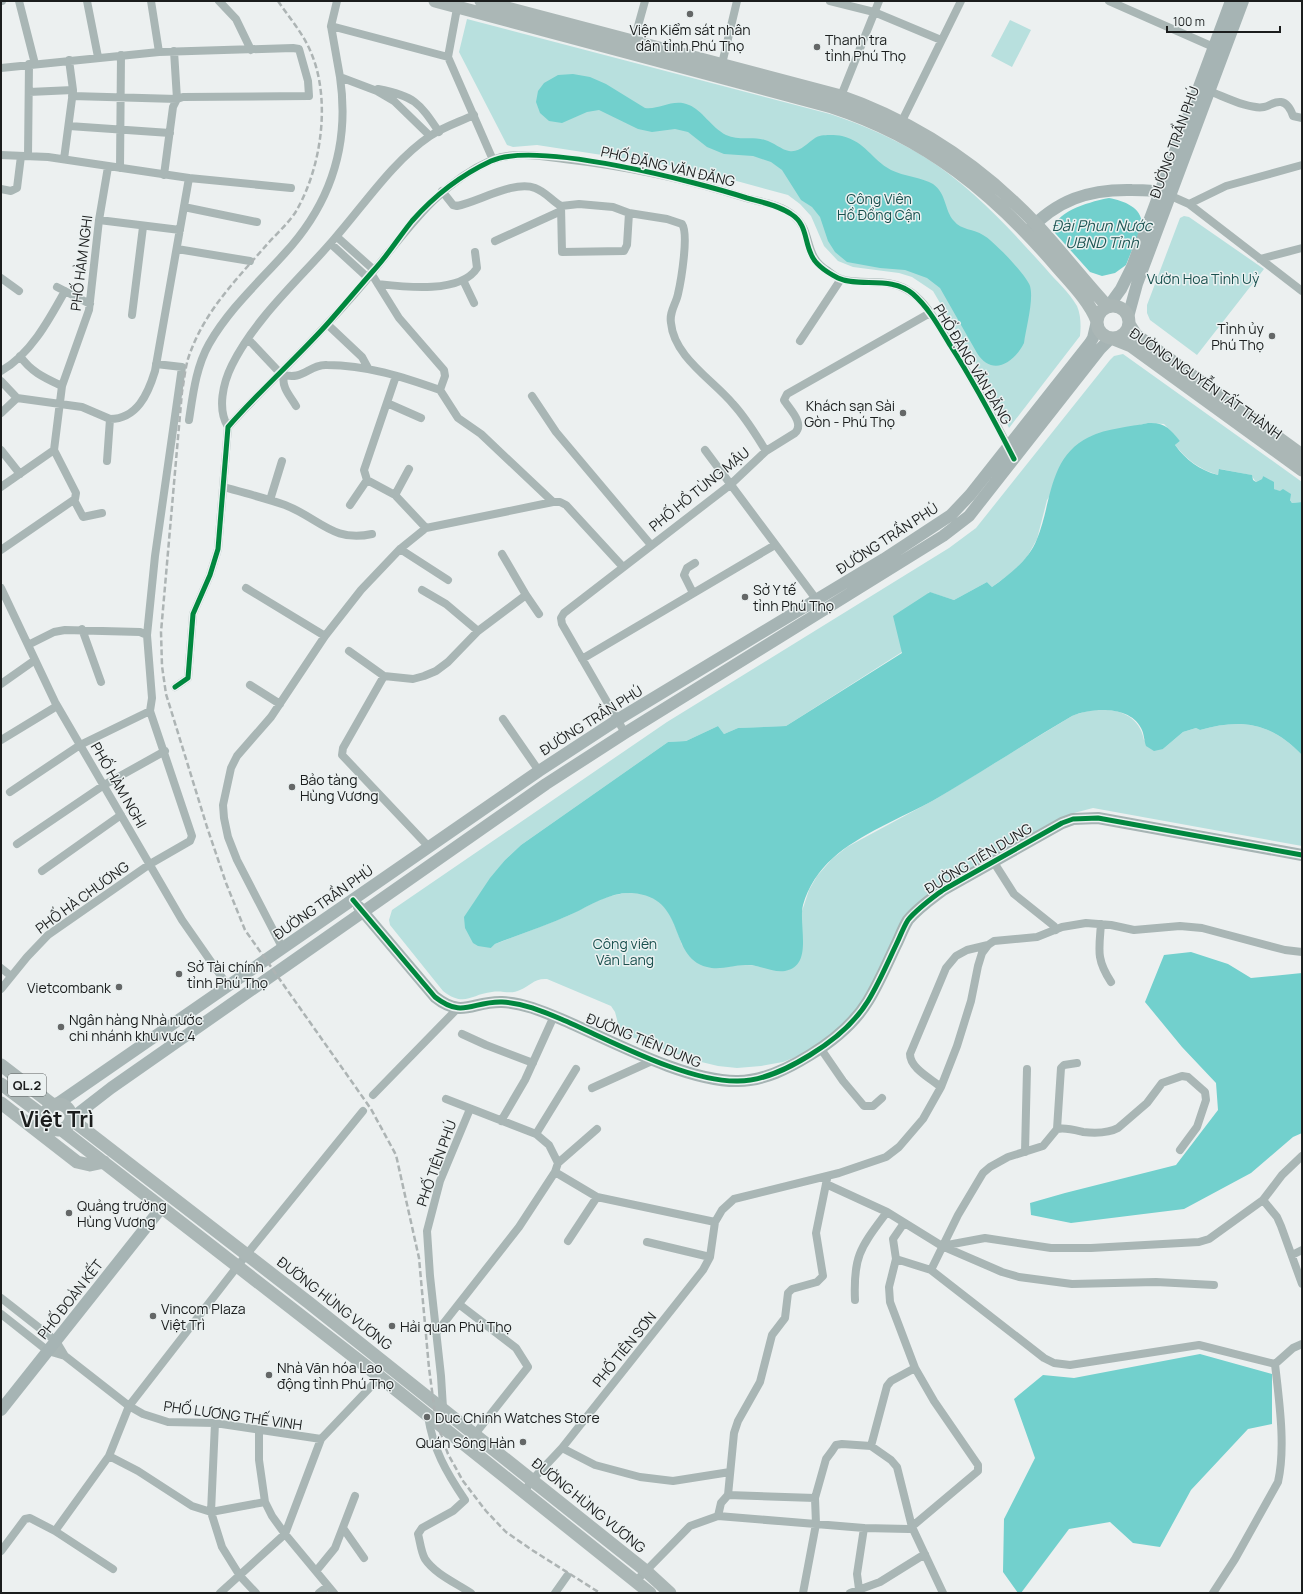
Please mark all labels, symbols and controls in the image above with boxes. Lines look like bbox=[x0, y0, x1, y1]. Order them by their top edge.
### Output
scale bar bbox=[1167, 8, 1280, 34]
marker: Viện Kiểm sát nhân dân tỉnh Phú Thọ bbox=[685, 9, 695, 19]
text: 100 m bbox=[1173, 13, 1205, 30]
place label: Viện Kiểm sát nhân dân tỉnh Phú Thọ bbox=[629, 20, 751, 55]
place label: Thanh tra tỉnh Phú Thọ bbox=[825, 30, 906, 65]
marker: Thanh tra tỉnh Phú Thọ bbox=[812, 42, 822, 52]
street label: ĐƯỜNG TRẦN PHÚ bbox=[1144, 83, 1203, 201]
street label: PHỐ ĐẶNG VĂN ĐĂNG bbox=[599, 140, 737, 191]
park label: Công Viên Hồ Đồng Cận bbox=[837, 189, 921, 224]
street label: PHỐ HÀM NGHI bbox=[65, 214, 96, 312]
water label: Đài Phun Nước UBND Tỉnh bbox=[1052, 215, 1154, 253]
park label: Vườn Hoa Tỉnh Uỷ bbox=[1147, 269, 1260, 288]
street label: PHỐ ĐẶNG VĂN ĐĂNG bbox=[930, 300, 1017, 428]
place label: Tỉnh ủy Phú Thọ bbox=[1211, 319, 1265, 354]
street label: ĐƯỜNG NGUYỄN TẤT THÀNH bbox=[1126, 322, 1286, 443]
marker: Tỉnh ủy Phú Thọ bbox=[1267, 331, 1277, 341]
place label: Khách sạn Sài Gòn - Phú Thọ bbox=[804, 396, 895, 431]
marker: Khách sạn Sài Gòn - Phú Thọ bbox=[898, 408, 908, 418]
street label: PHỐ HỒ TÙNG MẬU bbox=[644, 442, 753, 535]
street label: ĐƯỜNG TRẦN PHÚ bbox=[832, 497, 942, 578]
place label: Sở Y tế tỉnh Phú Thọ bbox=[753, 580, 834, 615]
marker: Sở Y tế tỉnh Phú Thọ bbox=[740, 592, 750, 602]
street label: ĐƯỜNG TRẦN PHÚ bbox=[535, 680, 646, 759]
street label: PHỐ HÀM NGHI bbox=[87, 738, 152, 831]
place label: Bảo tàng Hùng Vương bbox=[300, 770, 379, 805]
marker: Bảo tàng Hùng Vương bbox=[287, 782, 297, 792]
street label: ĐƯỜNG TIÊN DUNG bbox=[921, 818, 1035, 898]
street label: PHỐ HÀ CHƯƠNG bbox=[31, 856, 133, 937]
street label: ĐƯỜNG TRẦN PHÚ bbox=[269, 860, 377, 944]
park label: Công viên Văn Lang bbox=[593, 934, 657, 969]
place label: Sở Tài chính tỉnh Phú Thọ bbox=[187, 957, 268, 992]
marker: Sở Tài chính tỉnh Phú Thọ bbox=[174, 969, 184, 979]
place label: Vietcombank bbox=[27, 978, 112, 997]
marker: Vietcombank bbox=[114, 982, 124, 992]
street label: ĐƯỜNG TIÊN DUNG bbox=[584, 1008, 704, 1072]
place label: Ngân hàng Nhà nước chi nhánh khu vực 4 bbox=[69, 1010, 203, 1045]
marker: Ngân hàng Nhà nước chi nhánh khu vực 4 bbox=[56, 1022, 66, 1032]
road number: QL.2 bbox=[8, 1074, 46, 1096]
district label: Việt Trì bbox=[20, 1104, 94, 1134]
street label: PHỐ TIÊN PHÚ bbox=[411, 1117, 460, 1209]
place label: Quảng trường Hùng Vương bbox=[77, 1196, 167, 1231]
marker: Quảng trường Hùng Vương bbox=[64, 1208, 74, 1218]
street label: ĐƯỜNG HÙNG VƯƠNG bbox=[274, 1252, 397, 1354]
street label: PHỐ ĐOÀN KẾT bbox=[32, 1254, 107, 1343]
place label: Vincom Plaza Việt Trì bbox=[161, 1299, 245, 1334]
street label: PHỐ TIÊN SƠN bbox=[587, 1307, 660, 1390]
marker: Vincom Plaza Việt Trì bbox=[148, 1311, 158, 1321]
place label: Hải quan Phú Thọ bbox=[400, 1317, 512, 1336]
marker: Hải quan Phú Thọ bbox=[387, 1321, 397, 1331]
place label: Nhà Văn hóa Lao động tỉnh Phú Thọ bbox=[277, 1358, 394, 1393]
marker: Nhà Văn hóa Lao động tỉnh Phú Thọ bbox=[264, 1370, 274, 1380]
street label: PHỐ LƯƠNG THẾ VINH bbox=[162, 1395, 304, 1434]
place label: Duc Chinh Watches Store bbox=[435, 1408, 600, 1427]
marker: Duc Chinh Watches Store bbox=[422, 1412, 432, 1422]
place label: Quán Sông Hàn bbox=[416, 1433, 515, 1452]
marker: Quán Sông Hàn bbox=[518, 1437, 528, 1447]
street label: ĐƯỜNG HÙNG VƯƠNG bbox=[528, 1453, 650, 1557]

